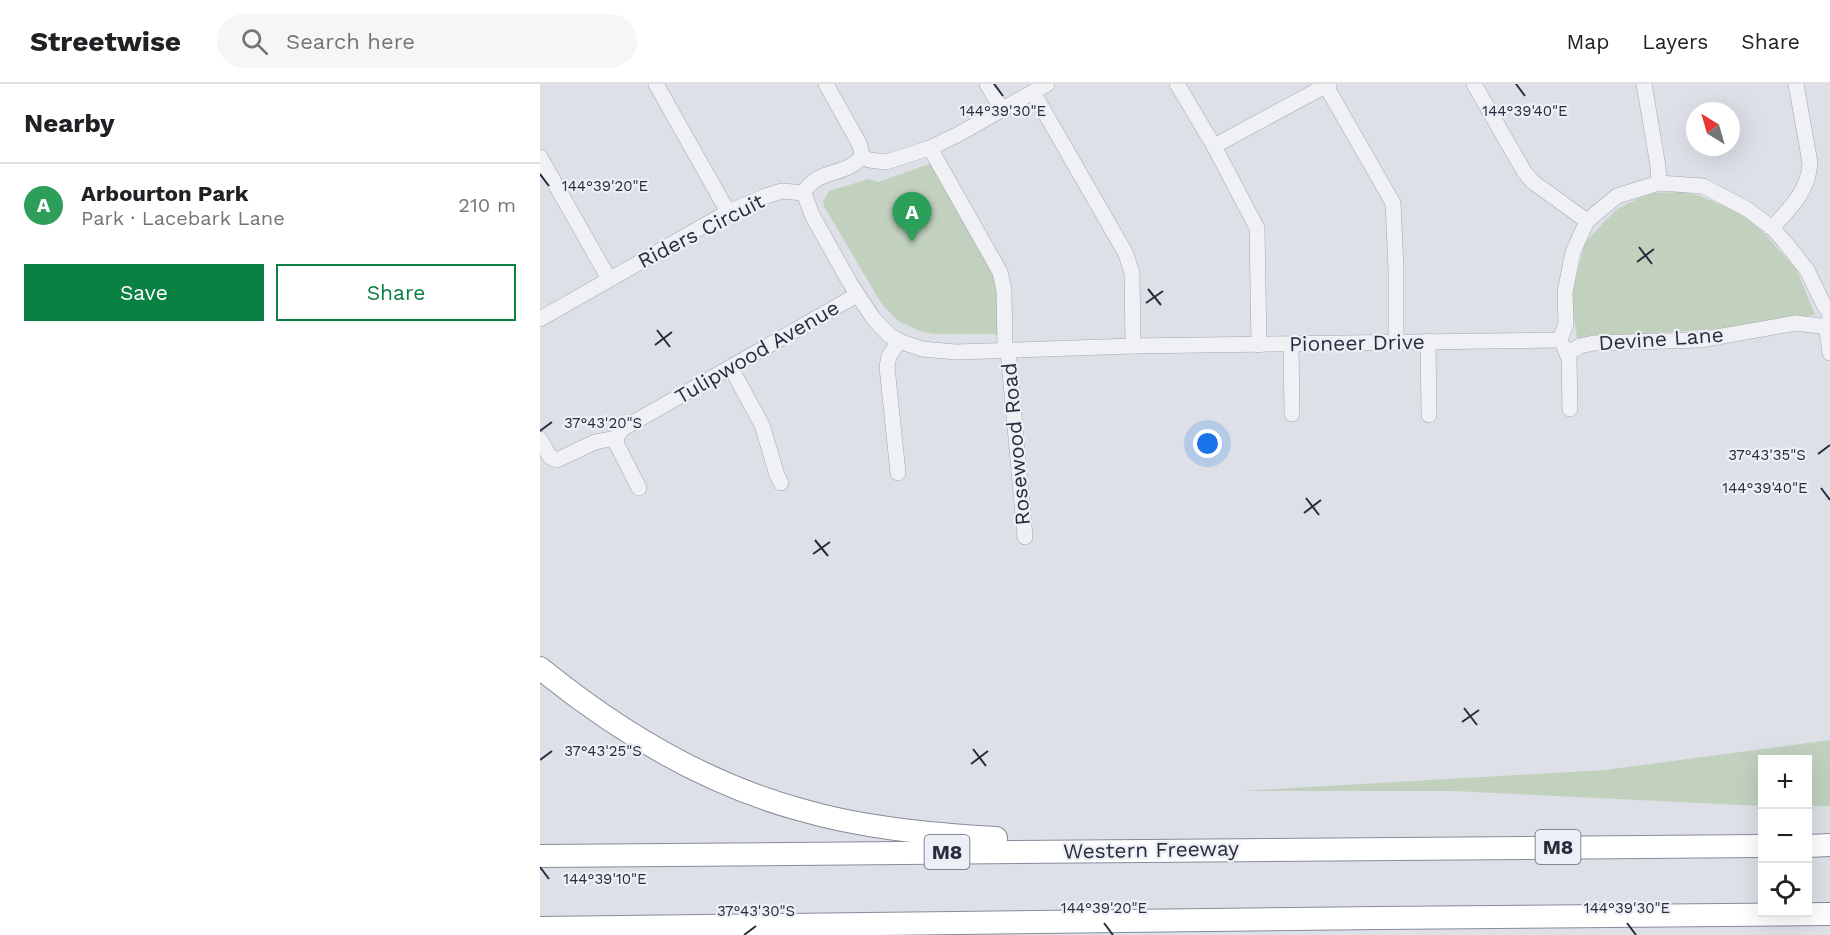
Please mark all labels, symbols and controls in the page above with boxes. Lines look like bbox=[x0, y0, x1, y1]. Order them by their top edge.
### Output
search box bbox=[217, 14, 637, 68]
text: Streetwise bbox=[30, 25, 181, 58]
icon: search bbox=[238, 25, 271, 58]
text: Search here bbox=[286, 29, 415, 54]
text: Map bbox=[1566, 29, 1609, 54]
text: Layers bbox=[1642, 29, 1708, 54]
text: Share bbox=[1741, 29, 1800, 54]
text: 144°39'30"E bbox=[960, 102, 1046, 120]
text: 144°39'40"E bbox=[1482, 102, 1568, 120]
north arrow bbox=[1686, 102, 1740, 156]
text: Nearby bbox=[24, 108, 115, 138]
text: 144°39'20"E bbox=[562, 177, 648, 195]
text: Arbourton Park bbox=[81, 181, 248, 206]
street label: Riders Circuit bbox=[633, 188, 768, 273]
pin: A bbox=[892, 192, 932, 242]
text: A bbox=[37, 193, 50, 217]
text: 210 m bbox=[458, 193, 516, 217]
text: Park · Lacebark Lane bbox=[81, 206, 285, 230]
button: Save bbox=[24, 264, 264, 321]
button: Share bbox=[276, 264, 516, 321]
street label: Tulipwood Avenue bbox=[670, 294, 843, 409]
street label: Devine Lane bbox=[1598, 322, 1724, 355]
street label: Pioneer Drive bbox=[1289, 329, 1425, 356]
street label: Rosewood Road bbox=[996, 362, 1035, 526]
text: 37°43'20"S bbox=[564, 414, 642, 432]
your location bbox=[1193, 429, 1222, 458]
text: 37°43'35"S bbox=[1728, 446, 1806, 464]
text: 144°39'40"E bbox=[1722, 479, 1808, 497]
text: 37°43'25"S bbox=[564, 742, 642, 760]
map controls bbox=[1758, 755, 1812, 917]
button: + bbox=[1758, 755, 1812, 809]
button: − bbox=[1758, 809, 1812, 863]
road number: M8 bbox=[1536, 830, 1580, 864]
road number: M8 bbox=[924, 835, 970, 869]
street label: Western Freeway bbox=[1063, 835, 1239, 864]
button: locate bbox=[1758, 863, 1812, 917]
text: 144°39'10"E bbox=[563, 870, 647, 888]
text: 144°39'20"E bbox=[1061, 899, 1147, 917]
text: 144°39'30"E bbox=[1584, 899, 1670, 917]
text: 37°43'30"S bbox=[717, 902, 795, 920]

